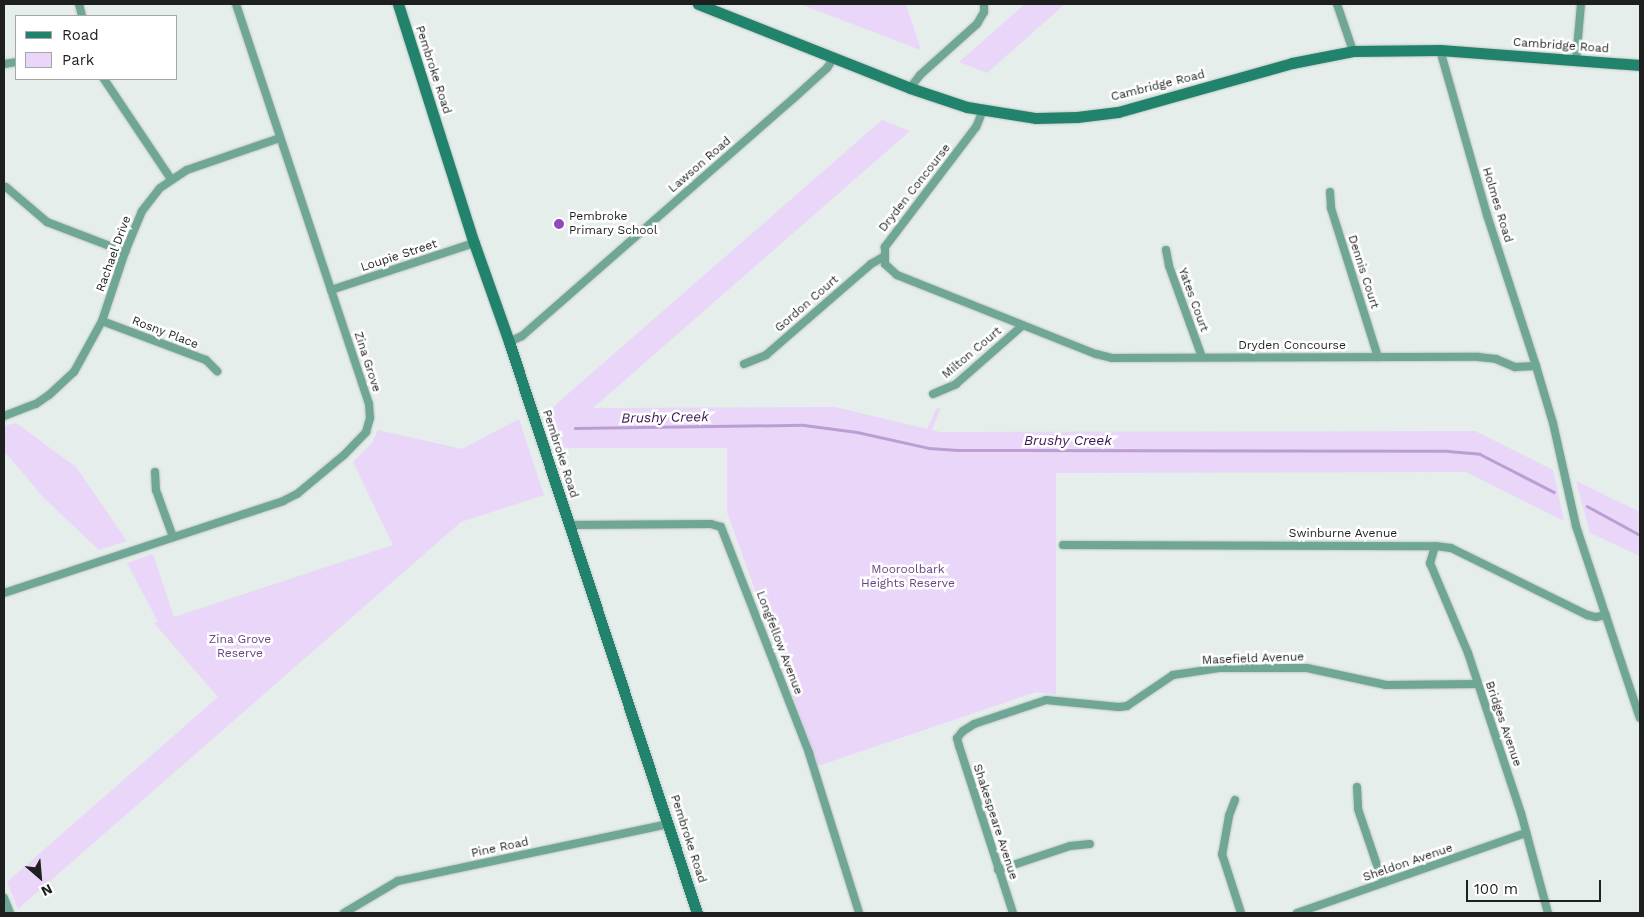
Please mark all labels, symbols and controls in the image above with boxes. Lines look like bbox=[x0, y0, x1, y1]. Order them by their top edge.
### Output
legend bbox=[15, 15, 178, 80]
street label: Pembroke Road bbox=[412, 24, 454, 116]
text: Road bbox=[62, 26, 99, 44]
street label: Cambridge Road bbox=[1512, 35, 1610, 57]
text: Park bbox=[62, 51, 94, 69]
street label: Cambridge Road bbox=[1110, 67, 1206, 105]
street label: Lawson Road bbox=[666, 134, 734, 196]
street label: Dryden Concourse bbox=[876, 141, 954, 235]
street label: Holmes Road bbox=[1479, 166, 1515, 244]
place label: Pembroke Primary School bbox=[569, 210, 658, 238]
street label: Rachael Drive bbox=[94, 214, 134, 294]
marker: Pembroke Primary School bbox=[553, 218, 565, 230]
street label: Dennis Court bbox=[1344, 233, 1382, 311]
street label: Loupie Street bbox=[359, 237, 439, 275]
street label: Yates Court bbox=[1175, 266, 1211, 334]
street label: Gordon Court bbox=[772, 273, 842, 335]
street label: Rosny Place bbox=[130, 314, 200, 352]
street label: Milton Court bbox=[939, 324, 1005, 382]
street label: Zina Grove bbox=[350, 330, 384, 394]
street label: Dryden Concourse bbox=[1238, 339, 1346, 353]
street label: Pembroke Road bbox=[539, 408, 581, 500]
water label: Brushy Creek bbox=[621, 408, 709, 426]
water label: Brushy Creek bbox=[1024, 432, 1112, 448]
street label: Swinburne Avenue bbox=[1288, 527, 1398, 541]
park label: Mooroolbark Heights Reserve bbox=[861, 563, 955, 591]
street label: Longfellow Avenue bbox=[752, 589, 806, 697]
park label: Zina Grove Reserve bbox=[209, 633, 271, 661]
street label: Masefield Avenue bbox=[1201, 650, 1305, 668]
street label: Bridges Avenue bbox=[1482, 679, 1524, 769]
street label: Shakespeare Avenue bbox=[969, 762, 1021, 882]
street label: Pembroke Road bbox=[667, 793, 709, 885]
street label: Pine Road bbox=[470, 835, 530, 861]
street label: Sheldon Avenue bbox=[1361, 841, 1455, 885]
north arrow bbox=[15, 852, 65, 902]
scale bar bbox=[1469, 870, 1604, 902]
text: 100 m bbox=[1474, 880, 1518, 898]
text: N bbox=[39, 881, 55, 900]

